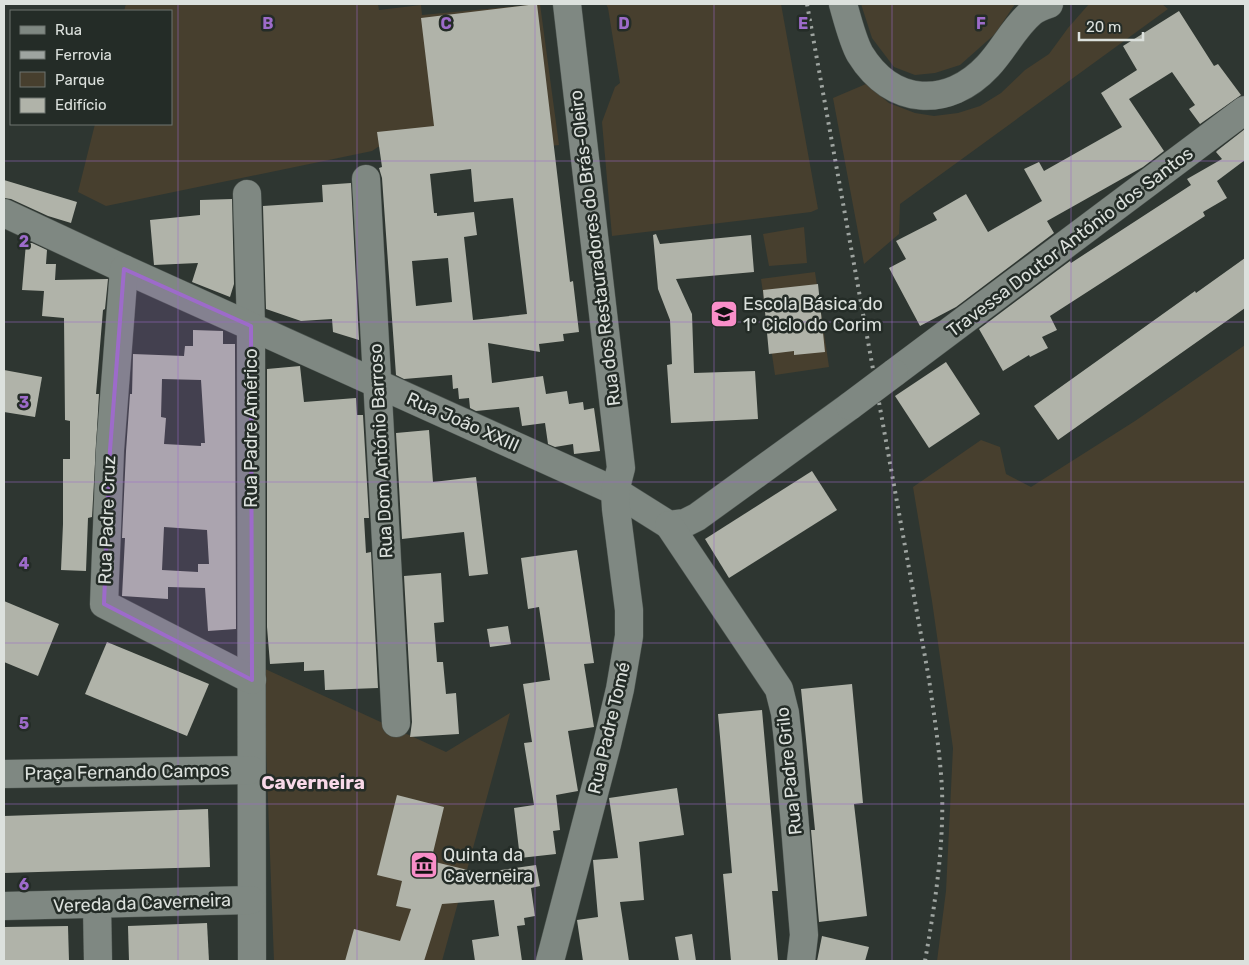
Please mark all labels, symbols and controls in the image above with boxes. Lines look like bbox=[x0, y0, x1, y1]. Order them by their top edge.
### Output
legend bbox=[10, 10, 172, 125]
scale bar bbox=[1079, 10, 1143, 42]
text: B bbox=[262, 14, 274, 33]
text: C bbox=[440, 14, 452, 33]
text: D bbox=[618, 14, 630, 33]
text: E bbox=[798, 14, 808, 33]
text: F bbox=[976, 14, 986, 33]
text: 20 m bbox=[1086, 18, 1121, 36]
text: Rua bbox=[55, 21, 82, 39]
text: Ferrovia bbox=[55, 46, 112, 64]
text: Parque bbox=[55, 71, 105, 89]
street label: Rua dos Restauradores do Brás-Oleiro bbox=[565, 89, 625, 407]
text: Edifício bbox=[55, 96, 107, 114]
street label: Travessa Doutor António dos Santos bbox=[943, 142, 1197, 342]
text: 2 bbox=[19, 232, 29, 251]
place label: Escola Básica do 1º Ciclo do Corim bbox=[743, 293, 883, 336]
school or university icon: Escola Básica do 1º Ciclo do Corim bbox=[709, 299, 739, 329]
street label: Rua Dom António Barroso bbox=[364, 343, 398, 559]
street label: Rua Padre Américo bbox=[240, 348, 262, 508]
street label: Rua João XXIII bbox=[403, 387, 523, 457]
text: 3 bbox=[19, 393, 29, 412]
street label: Rua Padre Cruz bbox=[94, 455, 120, 585]
text: 4 bbox=[19, 554, 30, 573]
street label: Rua Padre Tomé bbox=[583, 660, 635, 796]
street label: Rua Padre Grilo bbox=[771, 706, 807, 836]
text: 5 bbox=[19, 714, 29, 733]
street label: Praça Fernando Campos bbox=[24, 759, 230, 785]
district label: Caverneira bbox=[261, 771, 365, 794]
place label: Quinta da Caverneira bbox=[443, 844, 533, 887]
museum icon: Quinta da Caverneira bbox=[409, 850, 439, 880]
text: 6 bbox=[19, 875, 29, 894]
street label: Vereda da Caverneira bbox=[53, 889, 231, 917]

